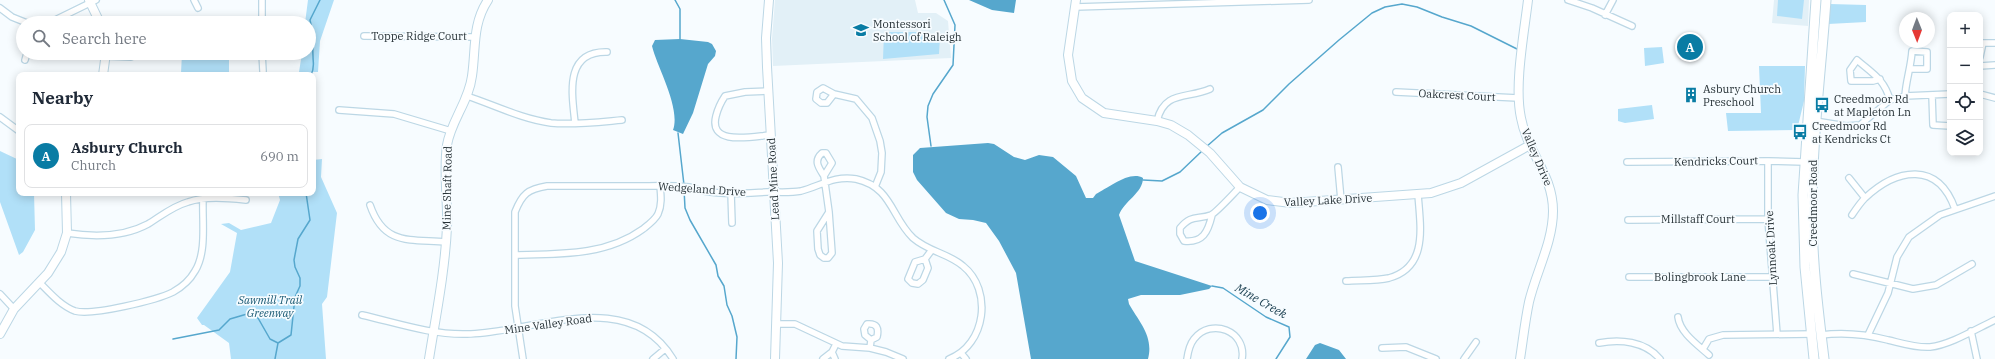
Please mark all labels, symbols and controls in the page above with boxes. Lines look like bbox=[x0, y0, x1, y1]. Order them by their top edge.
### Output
north arrow bbox=[1899, 12, 1935, 48]
map controls bbox=[1947, 12, 1983, 156]
button: + bbox=[1947, 12, 1983, 48]
search box bbox=[16, 16, 316, 60]
place label: Montessori School of Raleigh bbox=[873, 17, 962, 44]
school or university icon: Montessori School of Raleigh bbox=[852, 21, 870, 39]
icon: search bbox=[30, 27, 52, 49]
text: Search here bbox=[62, 29, 147, 48]
street label: Toppe Ridge Court bbox=[371, 29, 467, 43]
pin: A bbox=[1677, 32, 1703, 62]
button: − bbox=[1947, 48, 1983, 84]
place label: Asbury Church Preschool bbox=[1703, 82, 1781, 109]
button: locate bbox=[1947, 84, 1983, 120]
street label: Oakcrest Court bbox=[1418, 86, 1496, 104]
building icon: Asbury Church Preschool bbox=[1682, 86, 1700, 104]
text: Nearby bbox=[32, 87, 93, 109]
place label: Creedmoor Rd at Mapleton Ln bbox=[1834, 92, 1911, 119]
bus stop icon: Creedmoor Rd at Mapleton Ln bbox=[1813, 96, 1831, 114]
place label: Creedmoor Rd at Kendricks Ct bbox=[1812, 119, 1891, 146]
button: layers bbox=[1947, 120, 1983, 156]
bus stop icon: Creedmoor Rd at Kendricks Ct bbox=[1791, 123, 1809, 141]
street label: Valley Drive bbox=[1519, 126, 1555, 188]
street label: Lead Mine Road bbox=[764, 137, 782, 221]
text: Asbury Church bbox=[71, 138, 183, 157]
street label: Mine Shaft Road bbox=[439, 145, 455, 230]
text: A bbox=[41, 148, 51, 165]
text: 690 m bbox=[260, 148, 299, 165]
street label: Kendricks Court bbox=[1674, 153, 1758, 169]
text: Church bbox=[71, 157, 116, 174]
street label: Creedmoor Road bbox=[1806, 159, 1820, 247]
street label: Wedgeland Drive bbox=[658, 179, 746, 199]
street label: Valley Lake Drive bbox=[1283, 191, 1373, 209]
your location bbox=[1250, 203, 1270, 223]
street label: Lynnoak Drive bbox=[1762, 210, 1780, 286]
street label: Millstaff Court bbox=[1661, 212, 1735, 226]
street label: Bolingbrook Lane bbox=[1654, 270, 1746, 284]
water label: Mine Creek bbox=[1232, 279, 1290, 322]
park label: Sawmill Trail Greenway bbox=[237, 293, 303, 320]
street label: Mine Valley Road bbox=[503, 311, 593, 337]

